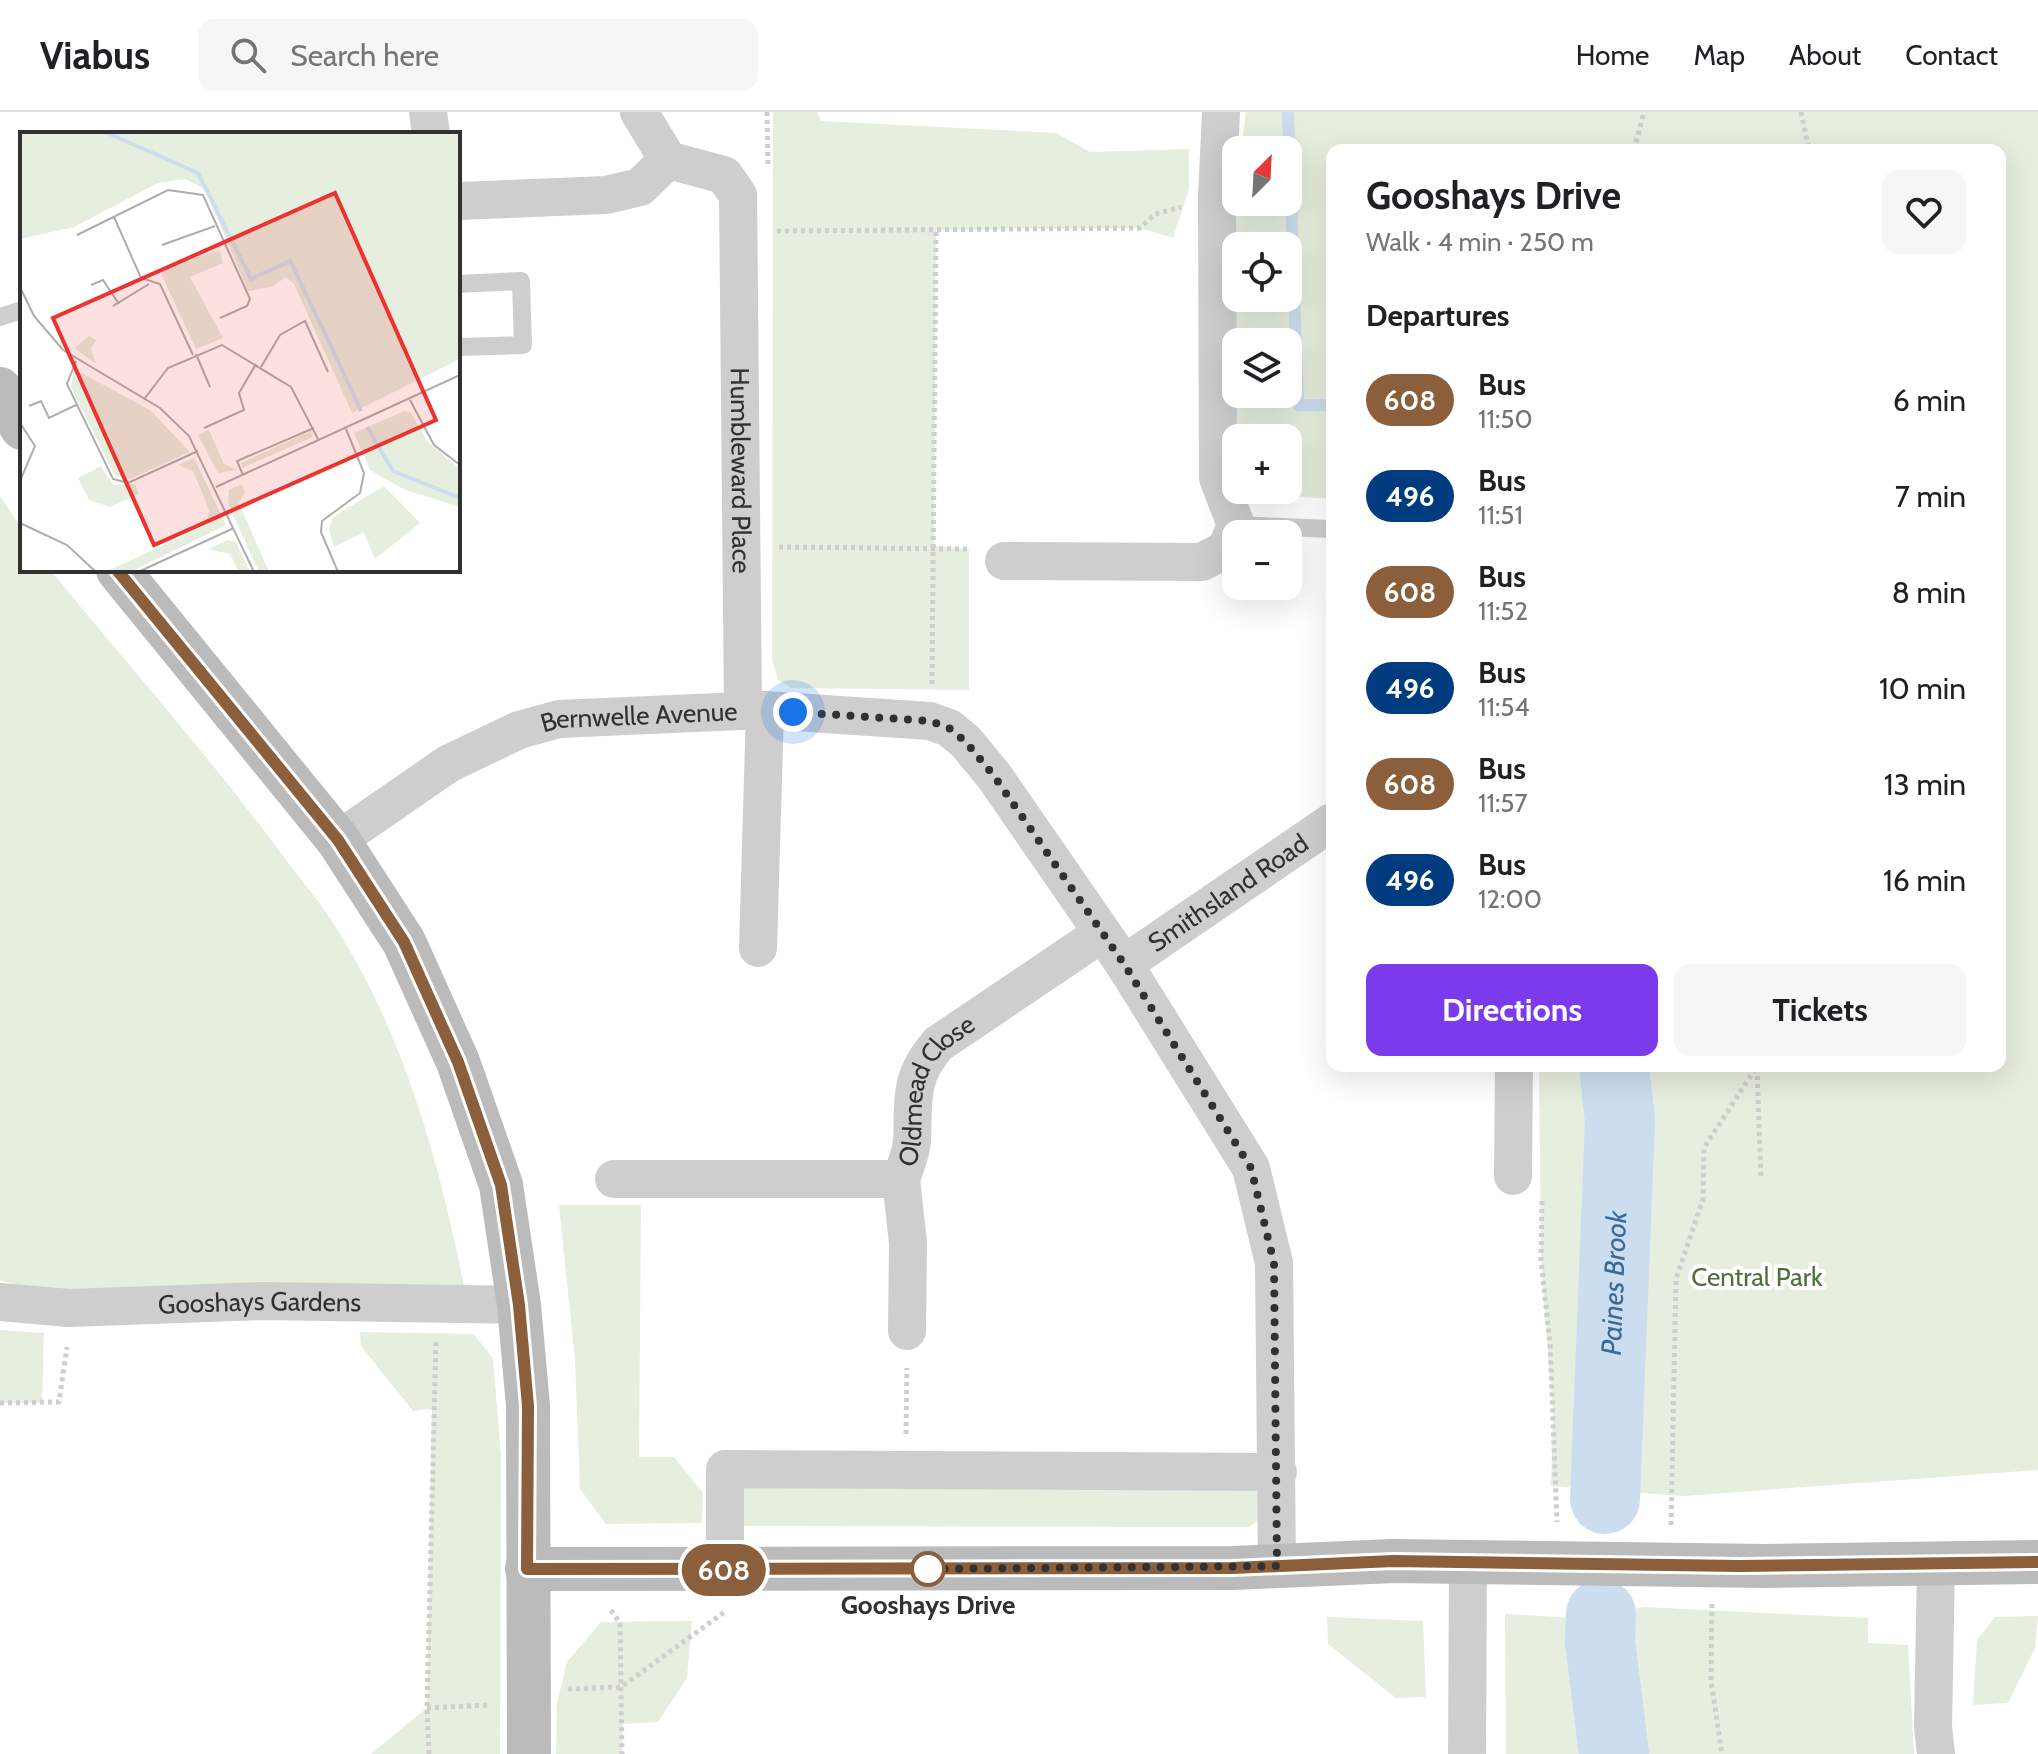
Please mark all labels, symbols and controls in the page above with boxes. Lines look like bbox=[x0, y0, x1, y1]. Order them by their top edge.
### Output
search box bbox=[198, 19, 758, 91]
text: Viabus bbox=[40, 32, 150, 79]
icon: search bbox=[226, 33, 270, 77]
text: Search here bbox=[290, 37, 439, 74]
text: Home bbox=[1576, 38, 1649, 72]
text: Map bbox=[1693, 38, 1745, 72]
text: About bbox=[1789, 38, 1861, 72]
text: Contact bbox=[1905, 38, 1998, 72]
inset map bbox=[20, 132, 460, 572]
north arrow bbox=[1222, 136, 1302, 216]
map controls bbox=[1222, 136, 1302, 600]
button: heart bbox=[1882, 170, 1966, 254]
text: Gooshays Drive bbox=[1366, 172, 1621, 219]
text: Walk · 4 min · 250 m bbox=[1366, 226, 1594, 258]
button: locate bbox=[1222, 232, 1302, 312]
text: Departures bbox=[1366, 297, 1510, 334]
button: layers bbox=[1222, 328, 1302, 408]
text: Bus bbox=[1478, 366, 1526, 403]
street label: Humbleward Place bbox=[724, 367, 758, 574]
text: 6 min bbox=[1893, 382, 1966, 419]
text: 608 bbox=[1384, 383, 1436, 417]
text: 11:50 bbox=[1478, 403, 1533, 435]
button: + bbox=[1222, 424, 1302, 504]
text: Bus bbox=[1478, 462, 1526, 499]
text: 7 min bbox=[1895, 478, 1966, 515]
text: 496 bbox=[1386, 479, 1434, 513]
text: 11:51 bbox=[1478, 499, 1523, 531]
button: − bbox=[1222, 520, 1302, 600]
text: Bus bbox=[1478, 558, 1526, 595]
text: 8 min bbox=[1892, 574, 1966, 611]
text: 608 bbox=[1384, 575, 1436, 609]
text: 11:52 bbox=[1478, 595, 1528, 627]
text: Bus bbox=[1478, 654, 1526, 691]
text: 10 min bbox=[1879, 670, 1966, 707]
text: 496 bbox=[1386, 671, 1434, 705]
text: 11:54 bbox=[1478, 691, 1529, 723]
your location bbox=[773, 692, 813, 732]
street label: Bernwelle Avenue bbox=[537, 695, 738, 739]
text: Bus bbox=[1478, 750, 1526, 787]
text: 13 min bbox=[1884, 766, 1966, 803]
text: 608 bbox=[1384, 767, 1436, 801]
text: 11:57 bbox=[1478, 787, 1528, 819]
street label: Smithsland Road bbox=[1142, 827, 1314, 959]
text: Bus bbox=[1478, 846, 1526, 883]
text: 16 min bbox=[1883, 862, 1966, 899]
text: 496 bbox=[1386, 863, 1434, 897]
text: 12:00 bbox=[1478, 883, 1542, 915]
button: Directions bbox=[1366, 964, 1658, 1056]
button: Tickets bbox=[1674, 964, 1966, 1056]
street label: Oldmead Close bbox=[891, 1008, 981, 1170]
water label: Paines Brook bbox=[1594, 1209, 1633, 1356]
park label: Central Park bbox=[1691, 1261, 1823, 1293]
street label: Gooshays Gardens bbox=[157, 1285, 362, 1321]
line badge: 608 bbox=[678, 1544, 770, 1596]
marker: Gooshays Drive bbox=[911, 1552, 945, 1586]
text: 608 bbox=[698, 1553, 750, 1587]
place label: Gooshays Drive bbox=[841, 1589, 1015, 1621]

